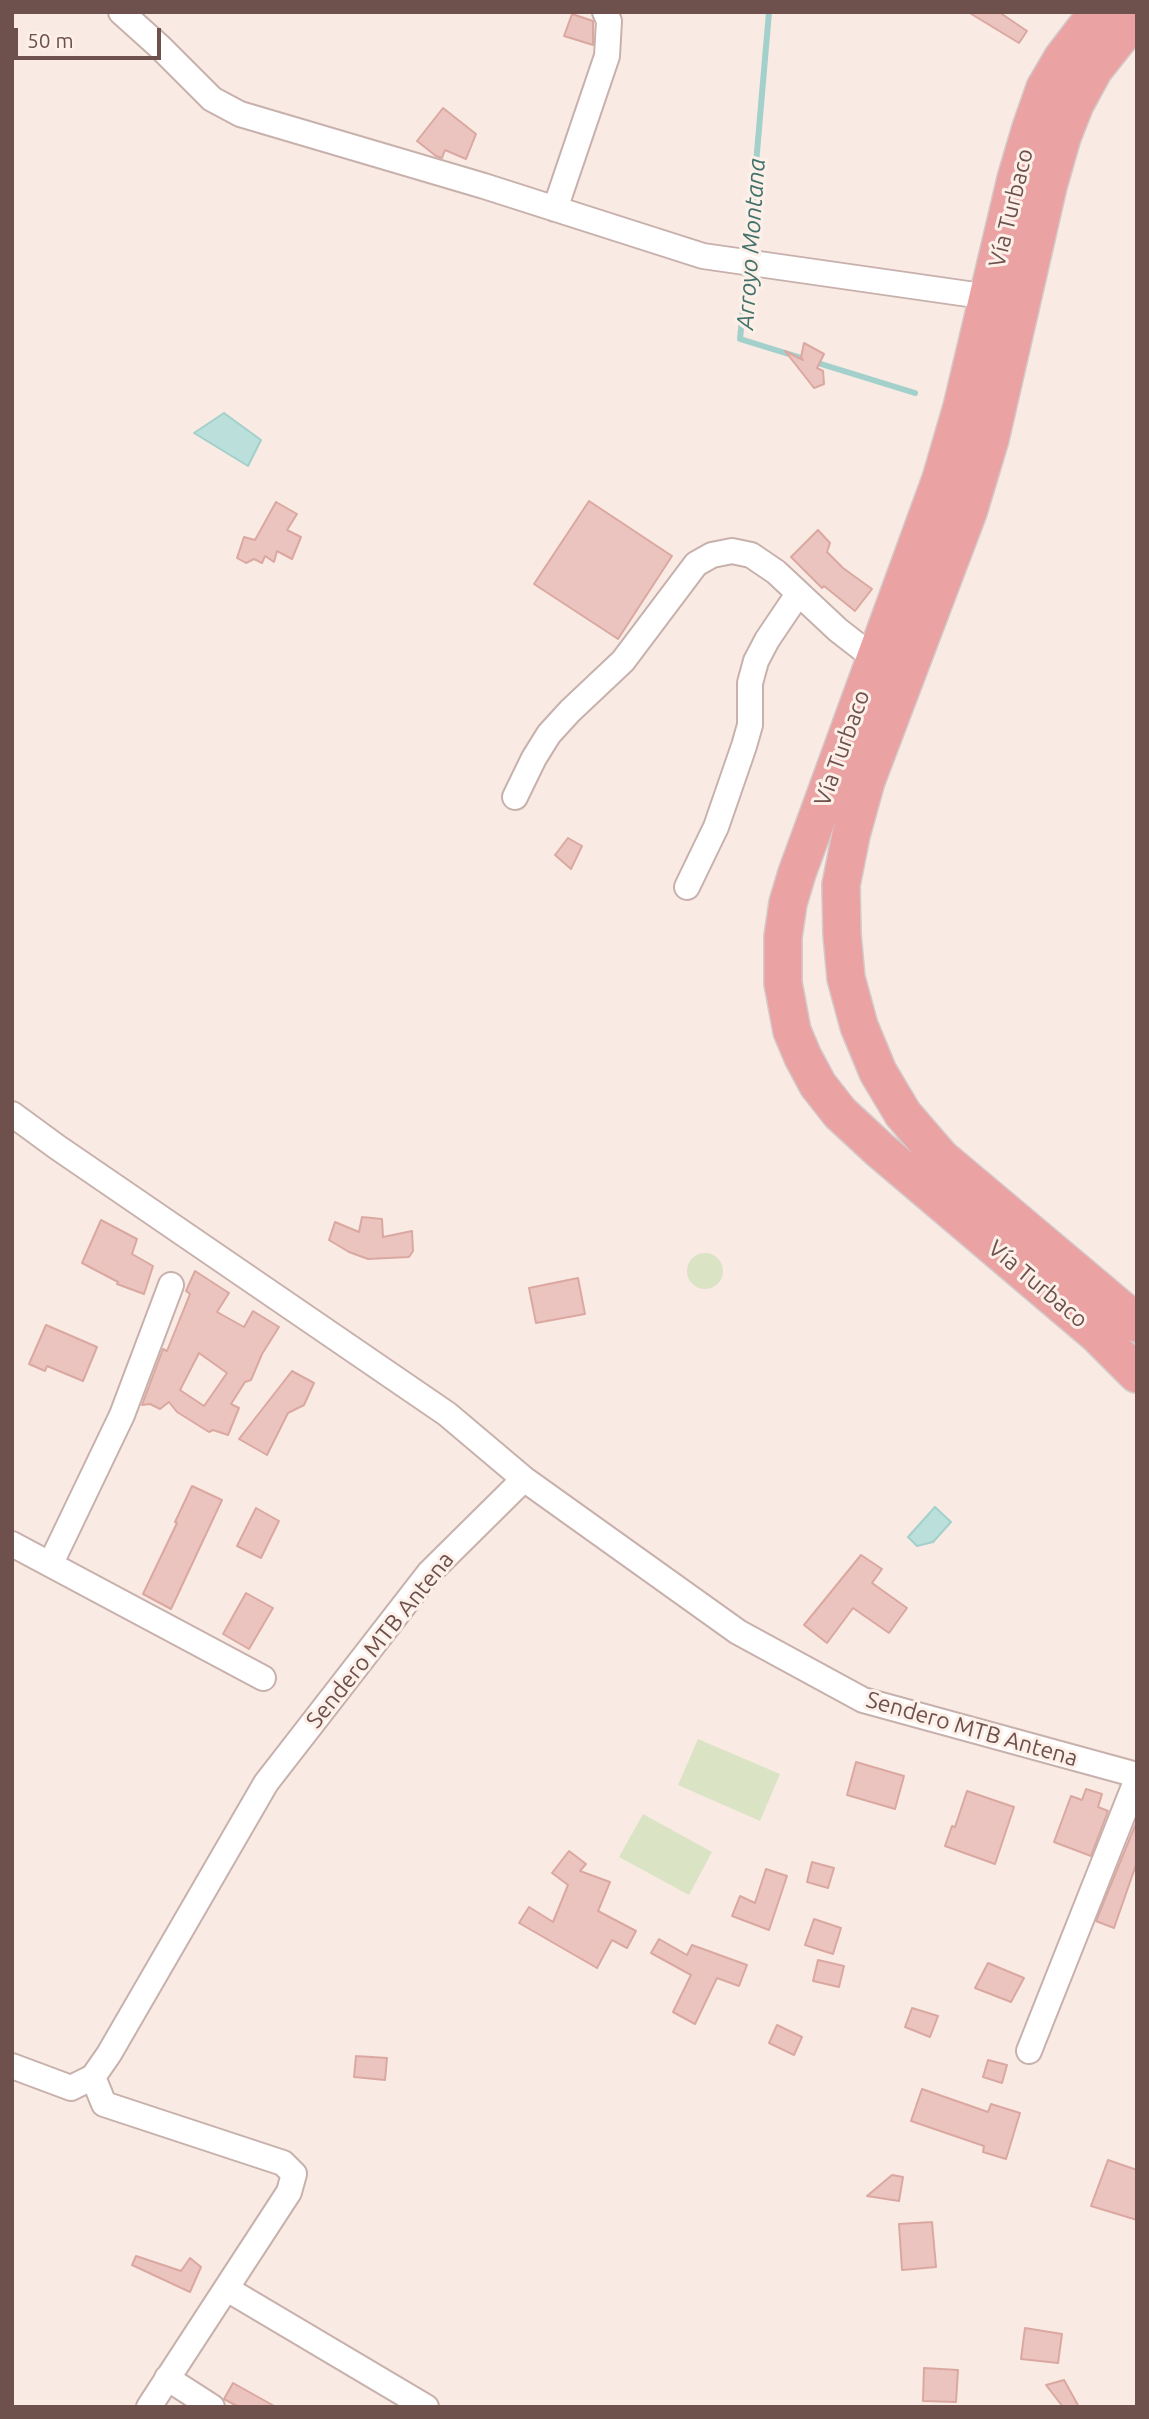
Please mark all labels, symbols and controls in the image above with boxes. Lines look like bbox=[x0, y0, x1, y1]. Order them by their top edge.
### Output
scale bar bbox=[18, 14, 164, 58]
text: 50 m bbox=[27, 28, 74, 52]
street label: Vía Turbaco bbox=[983, 146, 1039, 270]
water label: Arroyo Montana bbox=[731, 157, 771, 331]
street label: Vía Turbaco bbox=[808, 686, 876, 810]
street label: Vía Turbaco bbox=[983, 1234, 1093, 1334]
street label: Sendero MTB Antena bbox=[300, 1546, 460, 1734]
street label: Sendero MTB Antena bbox=[863, 1686, 1081, 1772]

